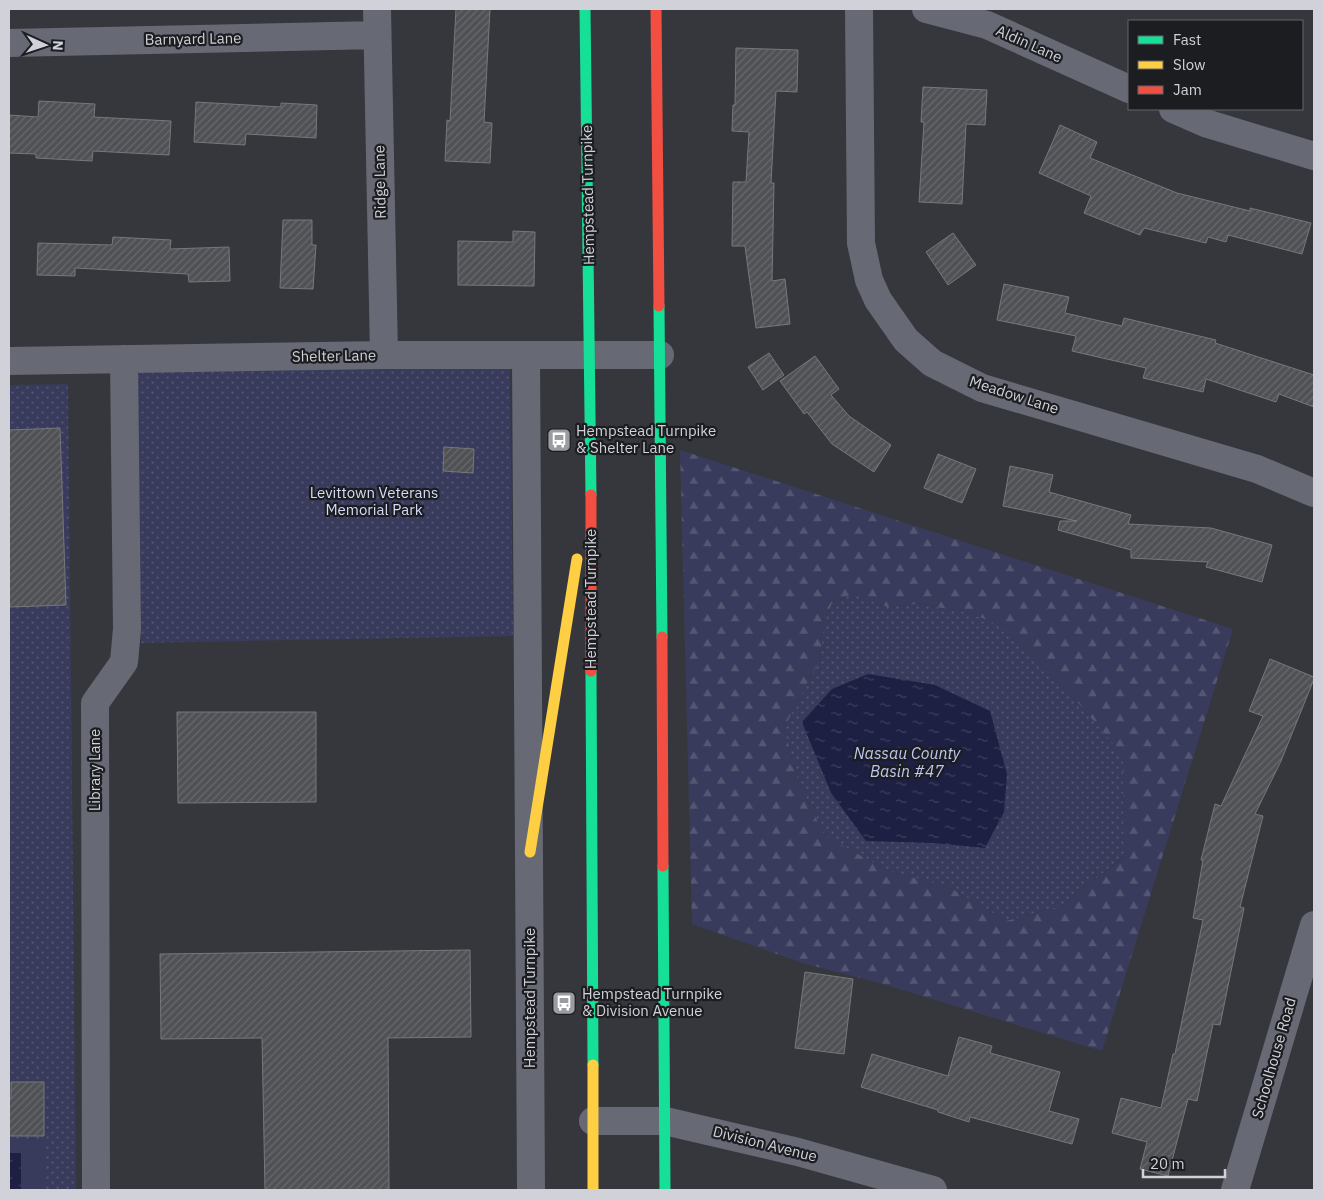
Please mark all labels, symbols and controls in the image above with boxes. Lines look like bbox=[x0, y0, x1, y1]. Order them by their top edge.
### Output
north arrow bbox=[20, 20, 70, 70]
legend bbox=[1128, 20, 1303, 110]
street label: Aldin Lane bbox=[993, 21, 1065, 67]
street label: Barnyard Lane bbox=[144, 28, 242, 49]
text: Fast bbox=[1173, 30, 1201, 49]
text: N bbox=[49, 40, 67, 51]
text: Slow bbox=[1173, 55, 1206, 74]
text: Jam bbox=[1173, 80, 1202, 99]
street label: Hempstead Turnpike bbox=[577, 125, 598, 265]
street label: Ridge Lane bbox=[369, 145, 390, 219]
street label: Shelter Lane bbox=[292, 345, 376, 366]
street label: Meadow Lane bbox=[967, 371, 1061, 418]
place label: Hempstead Turnpike & Shelter Lane bbox=[576, 421, 716, 457]
bus stop icon: Hempstead Turnpike & Shelter Lane bbox=[546, 427, 572, 453]
park label: Levittown Veterans Memorial Park bbox=[310, 483, 438, 519]
street label: Hempstead Turnpike bbox=[581, 529, 600, 669]
street label: Library Lane bbox=[85, 729, 104, 811]
water label: Nassau County Basin #47 bbox=[854, 743, 962, 781]
street label: Hempstead Turnpike bbox=[520, 928, 539, 1068]
place label: Hempstead Turnpike & Division Avenue bbox=[582, 984, 722, 1020]
bus stop icon: Hempstead Turnpike & Division Avenue bbox=[551, 990, 577, 1016]
street label: Schoolhouse Road bbox=[1247, 995, 1300, 1120]
street label: Division Avenue bbox=[711, 1121, 819, 1166]
scale bar bbox=[1143, 1146, 1226, 1178]
text: 20 m bbox=[1150, 1154, 1185, 1173]

